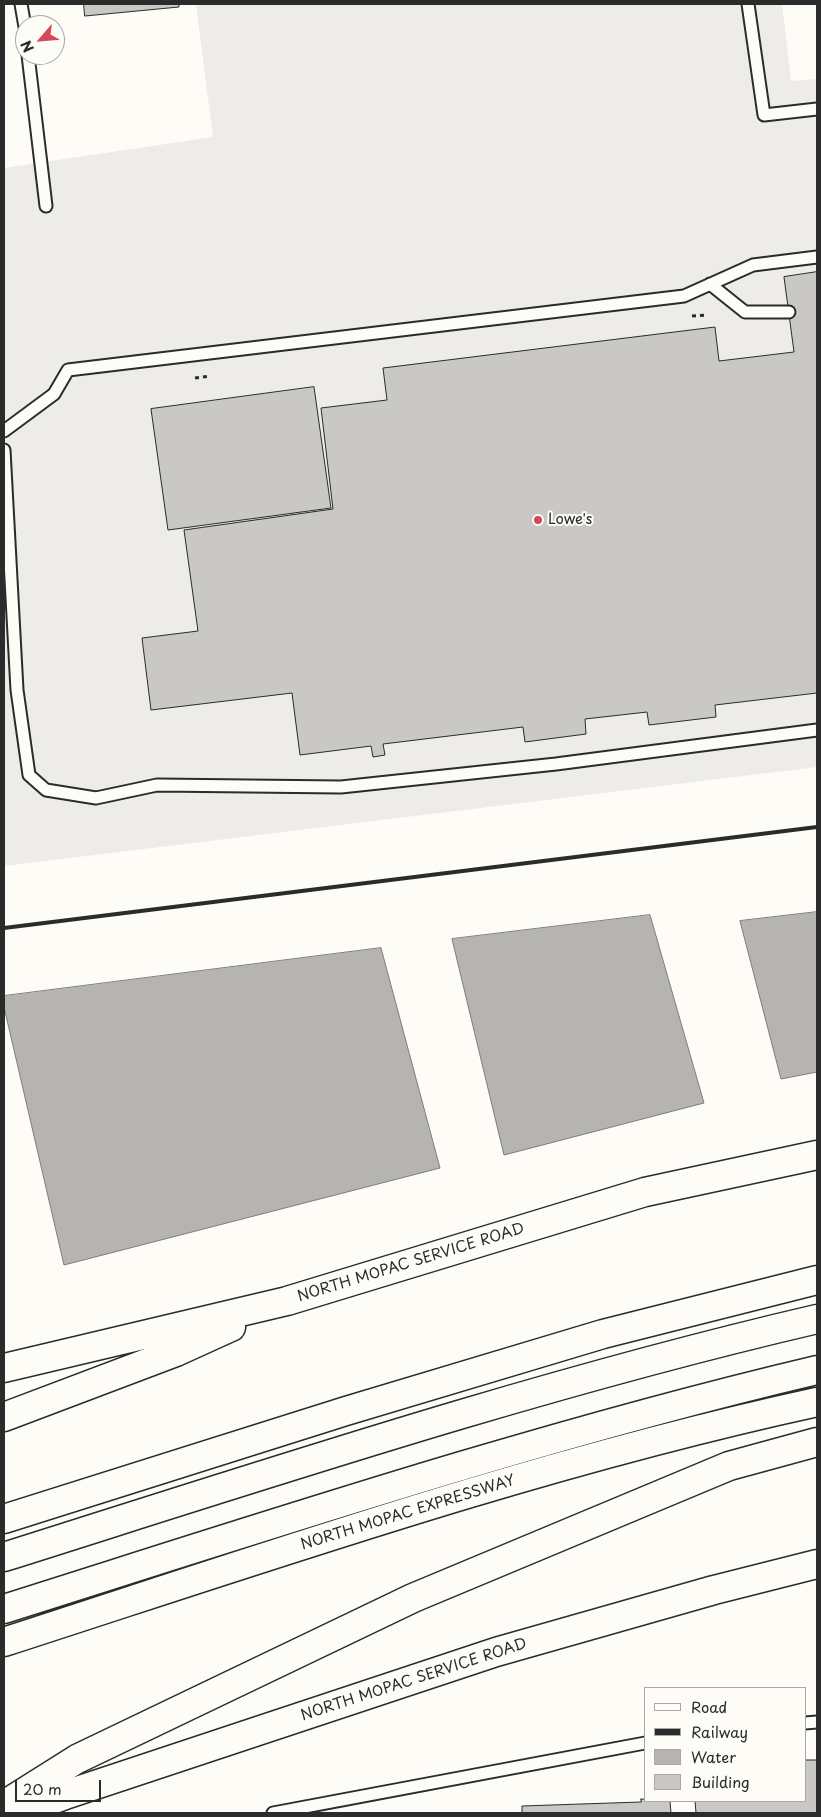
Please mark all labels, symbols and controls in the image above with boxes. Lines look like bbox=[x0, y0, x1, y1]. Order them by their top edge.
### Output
north arrow bbox=[15, 15, 65, 65]
text: N bbox=[15, 37, 39, 56]
place label: Lowe's bbox=[548, 511, 592, 529]
marker: Lowe's bbox=[532, 514, 544, 526]
street label: NORTH MOPAC SERVICE ROAD bbox=[295, 1220, 527, 1306]
street label: NORTH MOPAC EXPRESSWAY bbox=[299, 1472, 517, 1554]
street label: NORTH MOPAC SERVICE ROAD bbox=[299, 1635, 529, 1725]
legend bbox=[644, 1687, 806, 1802]
text: Road bbox=[691, 1695, 727, 1718]
text: Railway bbox=[691, 1720, 748, 1743]
text: Water bbox=[691, 1745, 736, 1768]
scale bar bbox=[18, 1770, 104, 1802]
text: Building bbox=[691, 1770, 750, 1793]
text: 20 m bbox=[23, 1777, 62, 1800]

